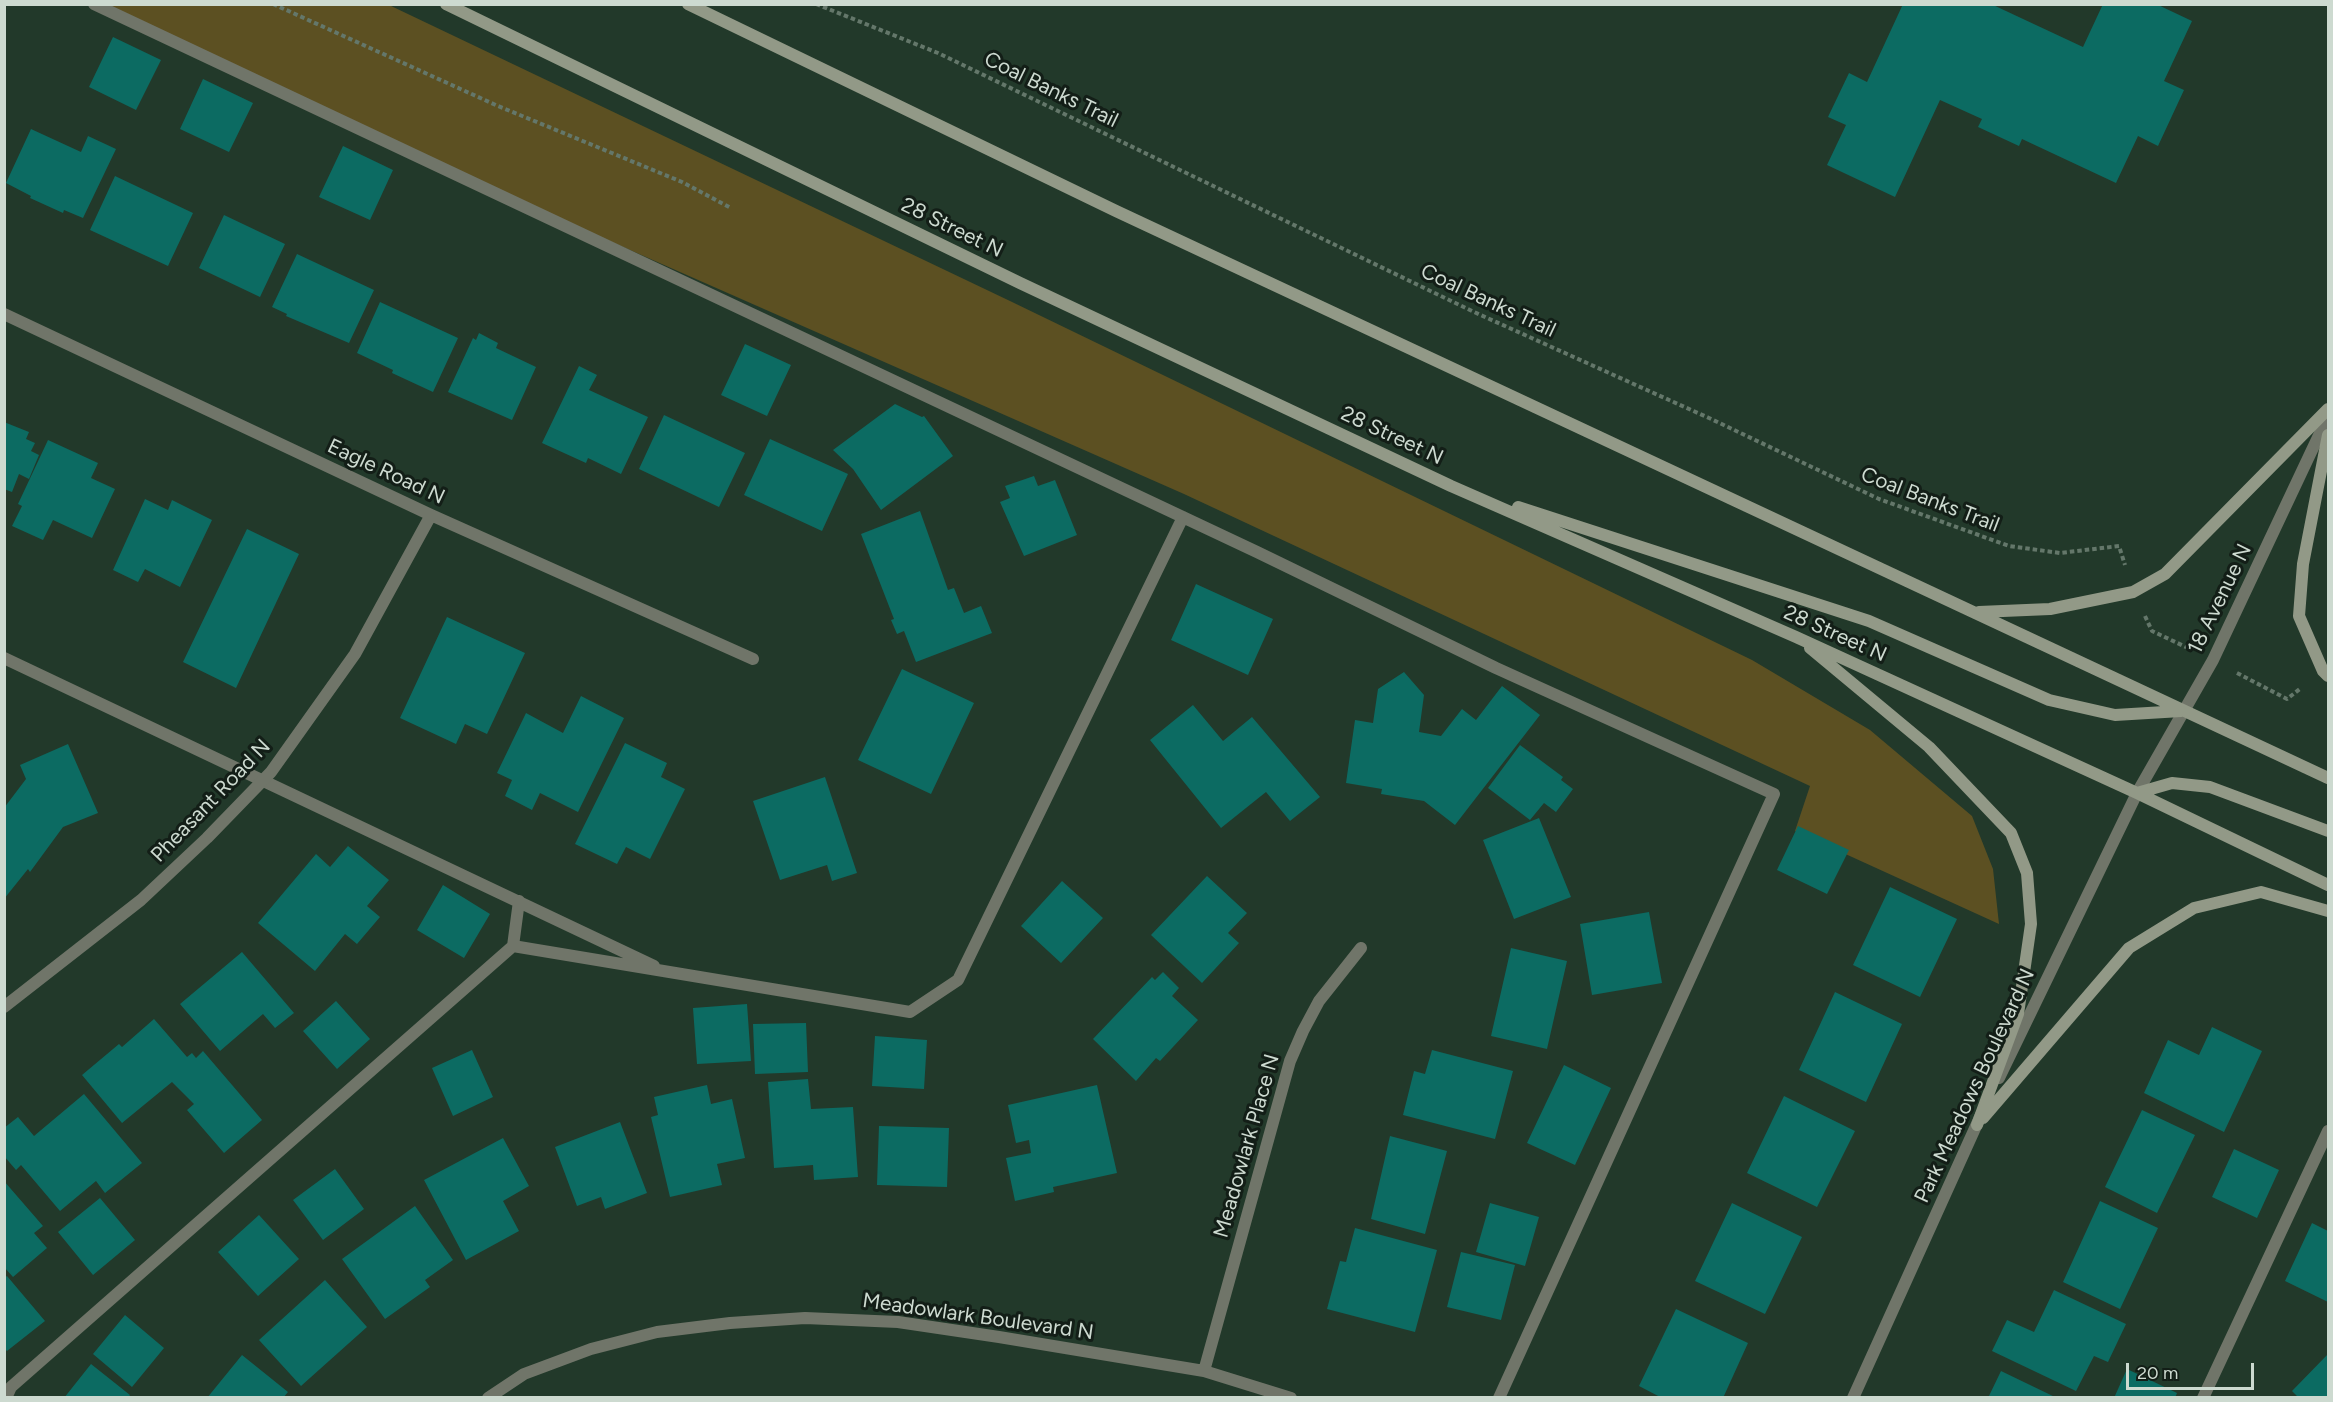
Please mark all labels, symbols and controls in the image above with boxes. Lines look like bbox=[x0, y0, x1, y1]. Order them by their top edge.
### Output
street label: Coal Banks Trail bbox=[980, 47, 1122, 133]
street label: 28 Street N bbox=[897, 193, 1007, 263]
street label: Coal Banks Trail bbox=[1416, 259, 1560, 343]
street label: 28 Street N bbox=[1337, 401, 1447, 471]
street label: Eagle Road N bbox=[323, 434, 449, 510]
street label: Coal Banks Trail bbox=[1857, 462, 2003, 538]
street label: 18 Avenue N bbox=[2183, 540, 2257, 658]
street label: 28 Street N bbox=[1780, 600, 1890, 668]
street label: Pheasant Road N bbox=[146, 734, 276, 868]
street label: Park Meadows Boulevard N bbox=[1910, 965, 2040, 1207]
street label: Meadowlark Place N bbox=[1209, 1051, 1285, 1241]
street label: Meadowlark Boulevard N bbox=[861, 1288, 1095, 1346]
scale bar bbox=[2129, 1351, 2256, 1389]
text: 20 m bbox=[2137, 1362, 2178, 1384]

